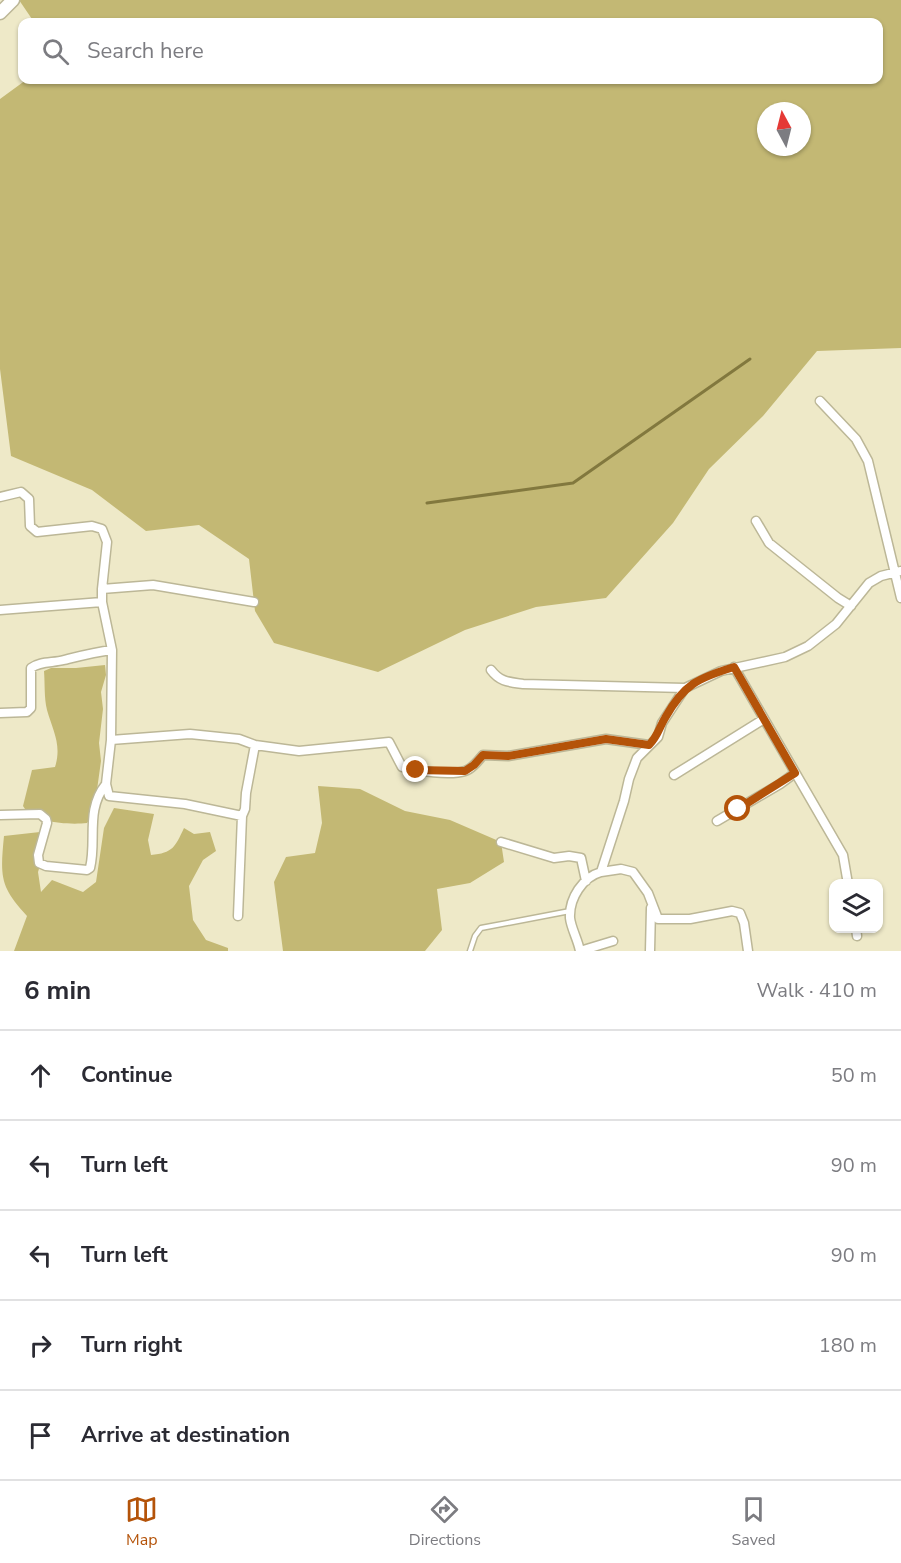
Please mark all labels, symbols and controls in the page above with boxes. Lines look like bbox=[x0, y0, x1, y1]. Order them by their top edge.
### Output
search box bbox=[18, 18, 883, 84]
icon: search bbox=[39, 35, 72, 68]
text: Search here bbox=[87, 36, 204, 66]
north arrow bbox=[757, 102, 811, 156]
route end bbox=[402, 756, 428, 782]
route start bbox=[724, 795, 750, 821]
map controls bbox=[829, 879, 883, 933]
button: layers bbox=[829, 879, 883, 933]
text: 6 min bbox=[24, 973, 91, 1008]
text: Walk · 410 m bbox=[757, 977, 877, 1004]
icon: ahead bbox=[24, 1059, 57, 1092]
text: Continue bbox=[81, 1060, 172, 1090]
text: 50 m bbox=[831, 1062, 877, 1089]
icon: left bbox=[24, 1149, 57, 1182]
text: Turn left bbox=[81, 1150, 168, 1180]
text: 90 m bbox=[831, 1152, 877, 1179]
icon: left bbox=[24, 1239, 57, 1272]
text: Turn left bbox=[81, 1240, 168, 1270]
text: 90 m bbox=[831, 1242, 877, 1269]
icon: right bbox=[24, 1329, 57, 1362]
text: Turn right bbox=[81, 1330, 182, 1360]
text: 180 m bbox=[819, 1332, 877, 1359]
icon: arrive bbox=[24, 1419, 57, 1452]
text: Arrive at destination bbox=[81, 1420, 290, 1450]
tab: Map bbox=[125, 1493, 158, 1551]
tab: Directions bbox=[409, 1493, 481, 1551]
tab: Saved bbox=[732, 1493, 776, 1551]

